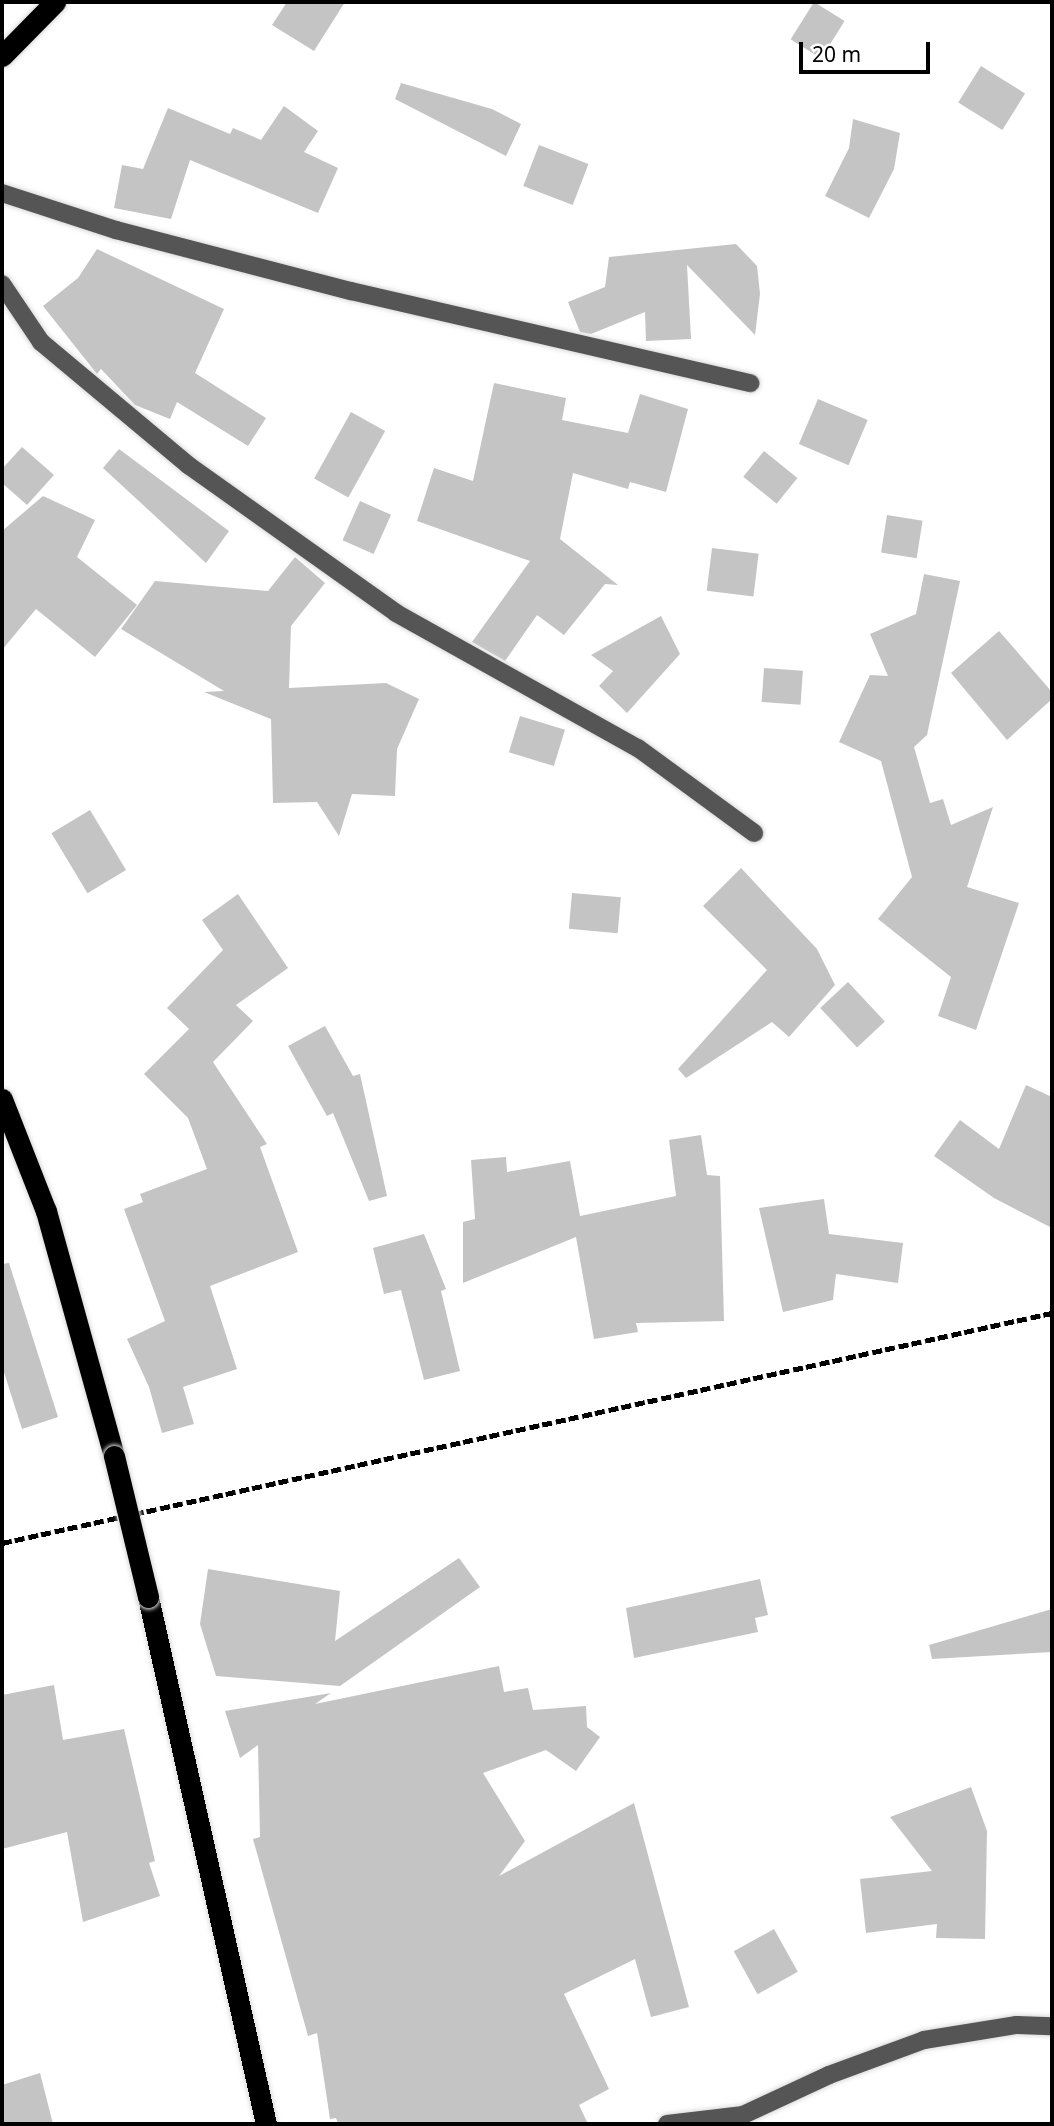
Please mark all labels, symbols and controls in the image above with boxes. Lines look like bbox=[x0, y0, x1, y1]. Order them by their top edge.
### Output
scale bar bbox=[802, 28, 933, 72]
text: 20 m bbox=[812, 40, 861, 68]

